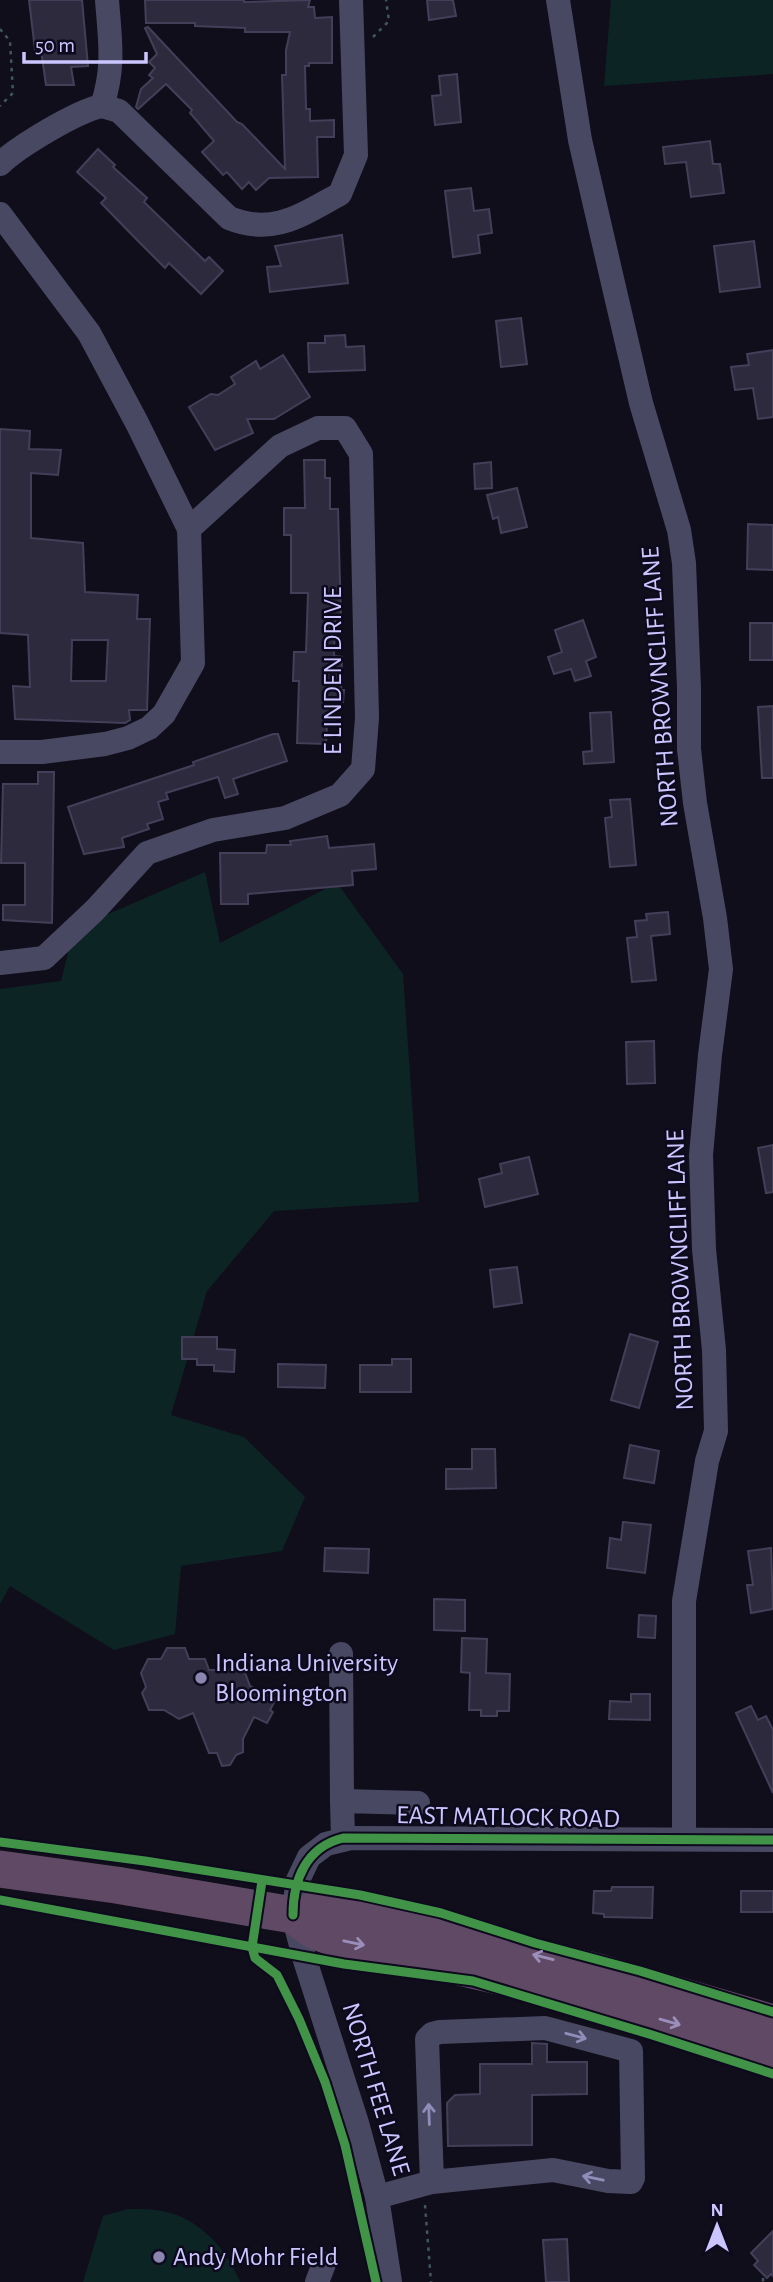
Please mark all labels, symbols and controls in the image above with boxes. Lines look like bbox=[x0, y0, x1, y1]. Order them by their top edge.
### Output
scale bar bbox=[24, 21, 147, 65]
text: 50 m bbox=[35, 35, 75, 56]
street label: NORTH BROWNCLIFF LANE bbox=[637, 546, 683, 828]
street label: E LINDEN DRIVE bbox=[320, 587, 346, 755]
street label: NORTH BROWNCLIFF LANE bbox=[662, 1129, 698, 1411]
place label: Indiana University Bloomington bbox=[215, 1650, 398, 1706]
marker: Indiana University Bloomington bbox=[193, 1670, 209, 1686]
street label: EAST MATLOCK ROAD bbox=[396, 1802, 620, 1832]
one-way arrow bbox=[342, 1937, 365, 1950]
one-way arrow bbox=[532, 1950, 554, 1963]
street label: NORTH FEE LANE bbox=[337, 2000, 415, 2178]
one-way arrow bbox=[659, 2016, 681, 2029]
one-way arrow bbox=[564, 2030, 586, 2043]
one-way arrow bbox=[422, 2103, 436, 2126]
one-way arrow bbox=[582, 2171, 605, 2185]
north arrow bbox=[682, 2191, 752, 2261]
text: N bbox=[710, 2201, 724, 2220]
place label: Andy Mohr Field bbox=[173, 2244, 338, 2270]
marker: Andy Mohr Field bbox=[151, 2249, 167, 2265]

